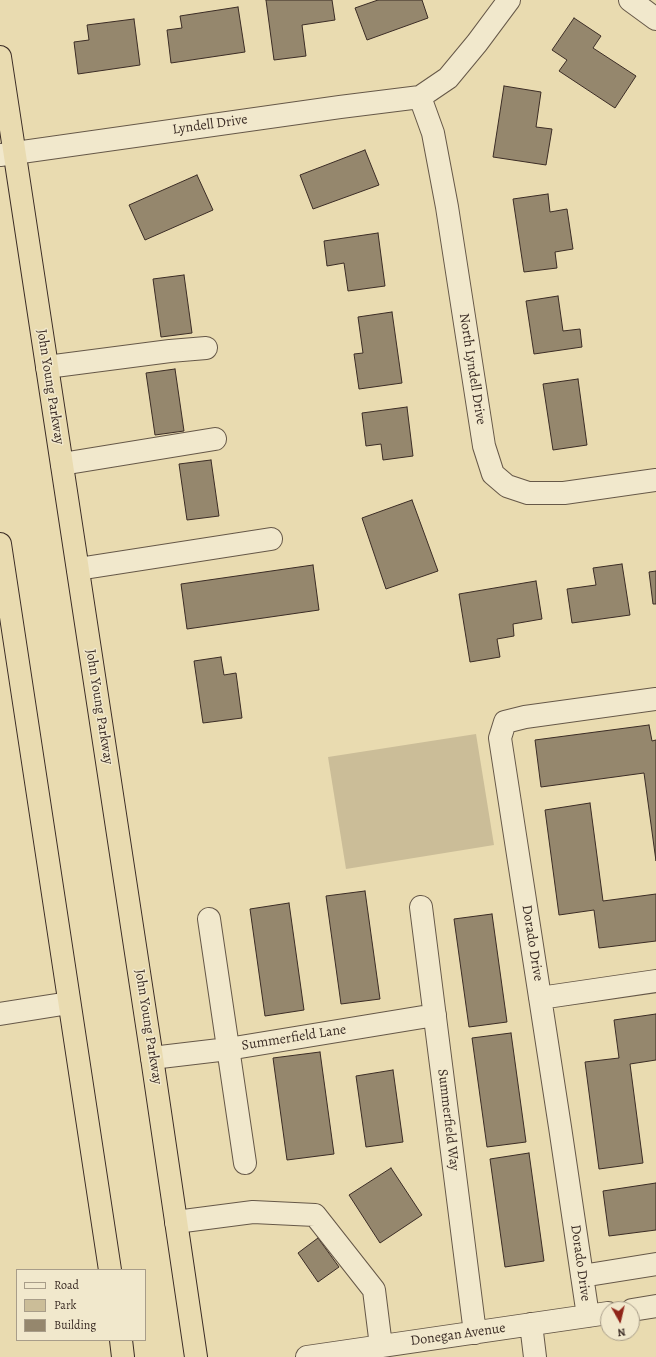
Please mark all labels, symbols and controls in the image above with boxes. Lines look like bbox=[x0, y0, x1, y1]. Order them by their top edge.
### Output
street label: Lyndell Drive bbox=[171, 111, 249, 139]
street label: North Lyndell Drive bbox=[455, 312, 489, 426]
street label: John Young Parkway bbox=[33, 328, 67, 446]
street label: John Young Parkway bbox=[82, 648, 116, 766]
street label: Dorado Drive bbox=[518, 904, 546, 982]
street label: John Young Parkway bbox=[131, 968, 165, 1086]
street label: Summerfield Lane bbox=[240, 1021, 348, 1055]
street label: Summerfield Way bbox=[433, 1068, 463, 1172]
street label: Dorado Drive bbox=[566, 1224, 594, 1302]
legend bbox=[16, 1269, 146, 1341]
text: Road bbox=[54, 1277, 79, 1293]
text: Park bbox=[54, 1297, 77, 1313]
north arrow bbox=[600, 1301, 640, 1341]
text: Building bbox=[54, 1317, 96, 1333]
street label: Donegan Avenue bbox=[409, 1320, 507, 1350]
text: N bbox=[617, 1324, 627, 1340]

